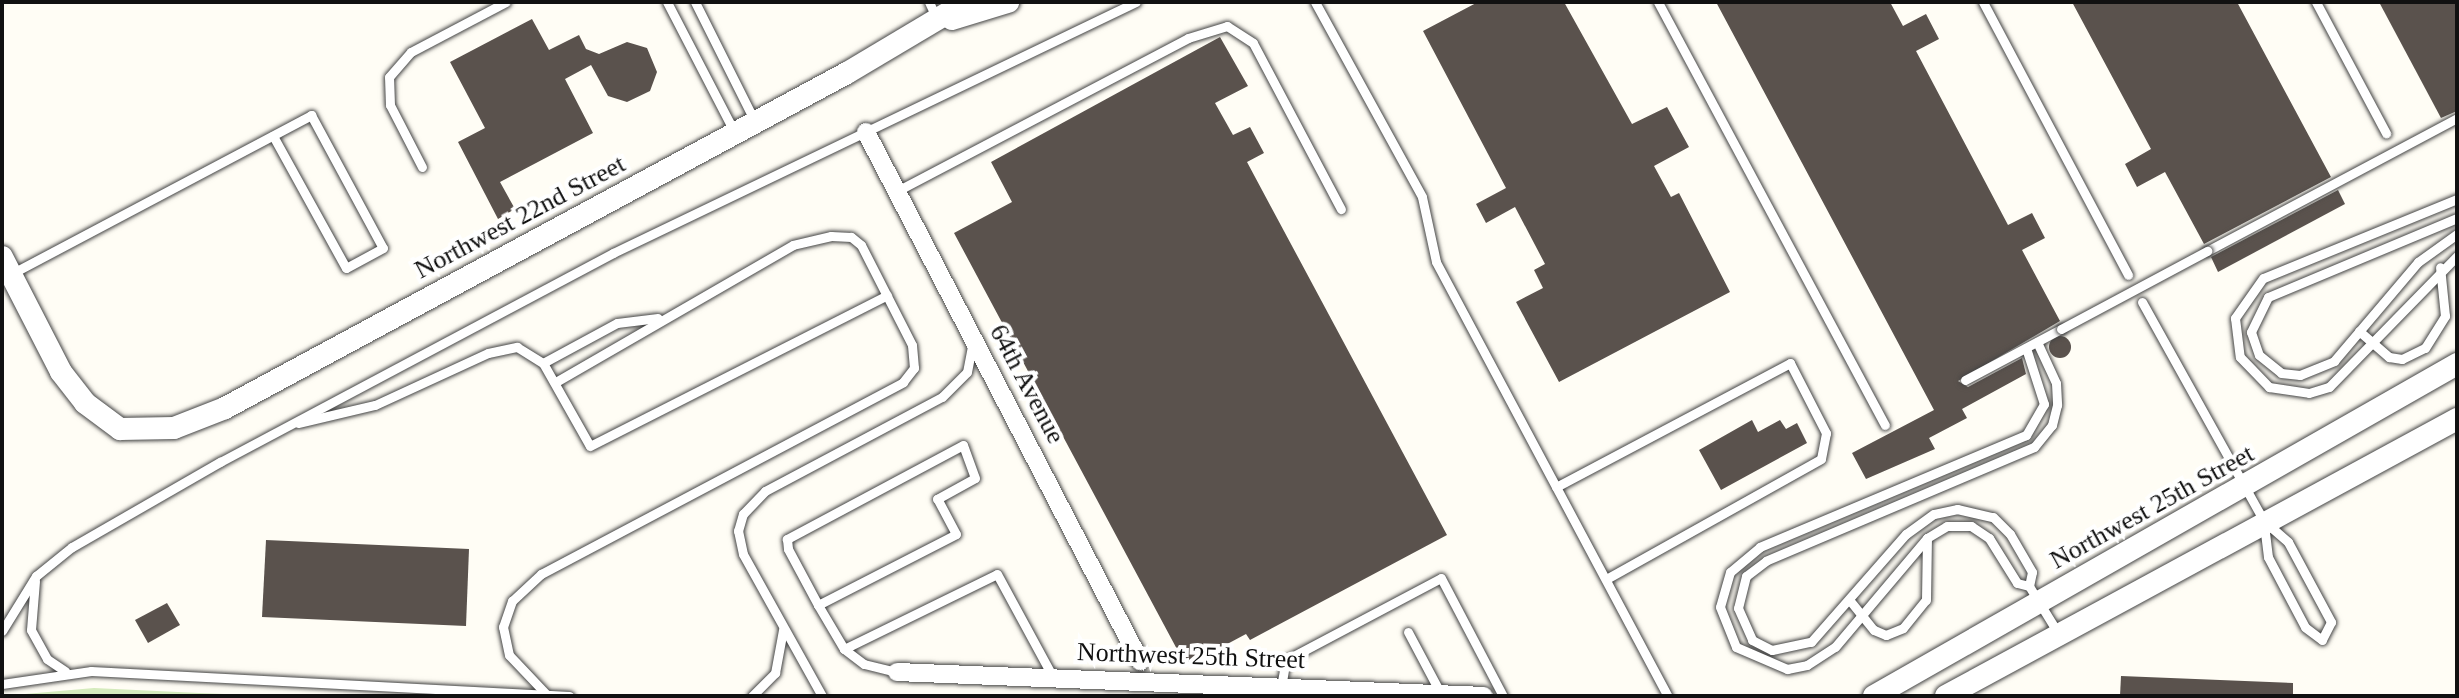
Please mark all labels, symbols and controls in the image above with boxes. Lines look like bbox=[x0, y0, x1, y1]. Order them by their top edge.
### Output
street label: Northwest 22nd Street bbox=[409, 148, 631, 286]
street label: 64th Avenue bbox=[982, 319, 1072, 449]
street label: Northwest 25th Street bbox=[2045, 438, 2259, 576]
street label: Northwest 25th Street bbox=[1076, 636, 1306, 676]

